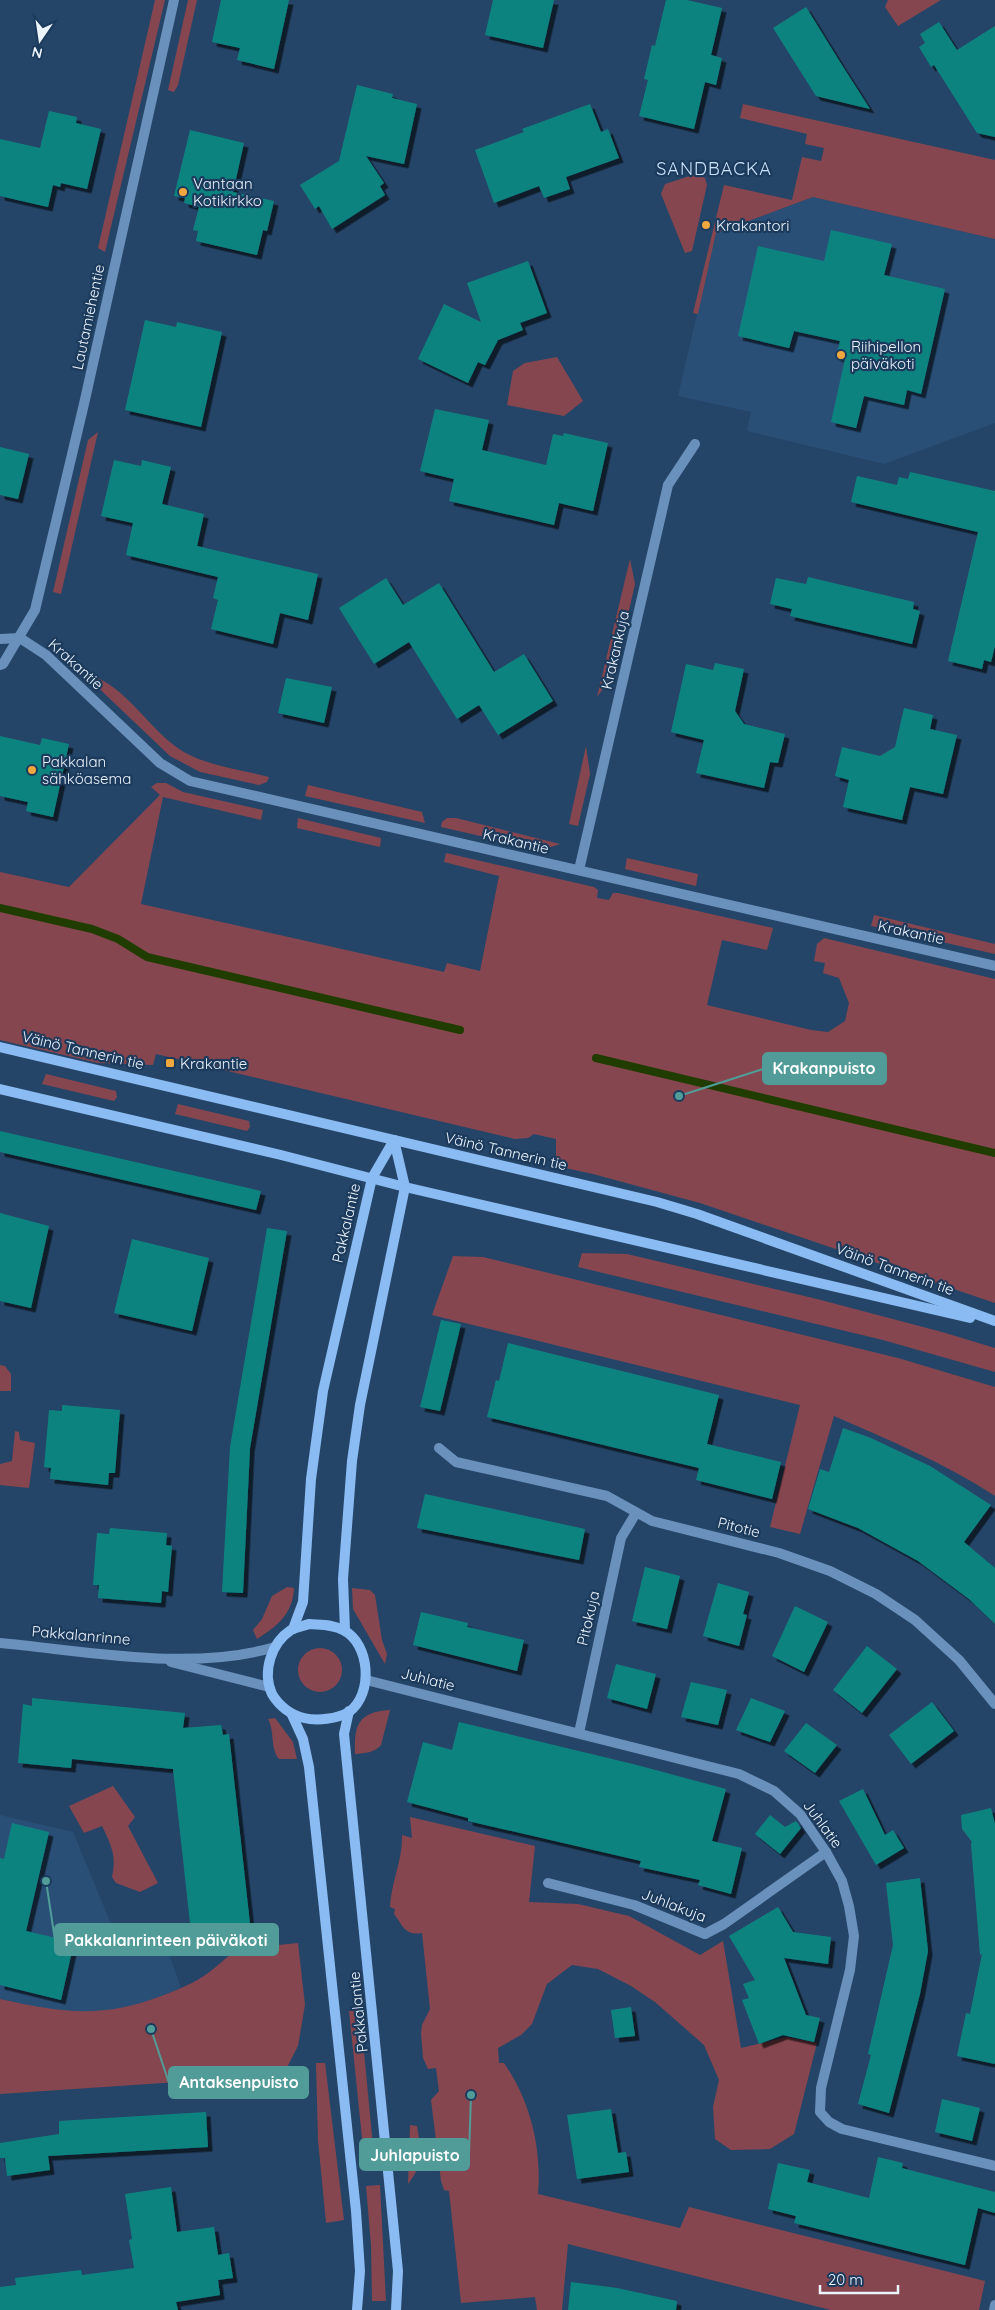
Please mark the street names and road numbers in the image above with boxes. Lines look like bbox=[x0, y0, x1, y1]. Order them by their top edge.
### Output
street label: Lautamiehentie bbox=[68, 262, 108, 372]
street label: Krakankuja bbox=[597, 609, 633, 691]
street label: Krakantie bbox=[45, 634, 107, 694]
street label: Krakantie bbox=[481, 824, 551, 858]
street label: Krakantie bbox=[876, 916, 946, 948]
street label: Väinö Tannerin tie bbox=[20, 1027, 146, 1073]
street label: Väinö Tannerin tie bbox=[443, 1128, 569, 1174]
street label: Pakkalantie bbox=[328, 1181, 364, 1265]
street label: Väinö Tannerin tie bbox=[833, 1239, 957, 1299]
street label: Pitotie bbox=[716, 1513, 762, 1541]
street label: Pitokuja bbox=[572, 1589, 604, 1647]
street label: Pakkalanrinne bbox=[31, 1621, 131, 1649]
street label: Juhlatie bbox=[399, 1663, 457, 1695]
street label: Juhlatie bbox=[799, 1796, 847, 1852]
street label: Juhlakuja bbox=[639, 1884, 709, 1926]
street label: Pakkalantie bbox=[344, 1971, 372, 2053]

